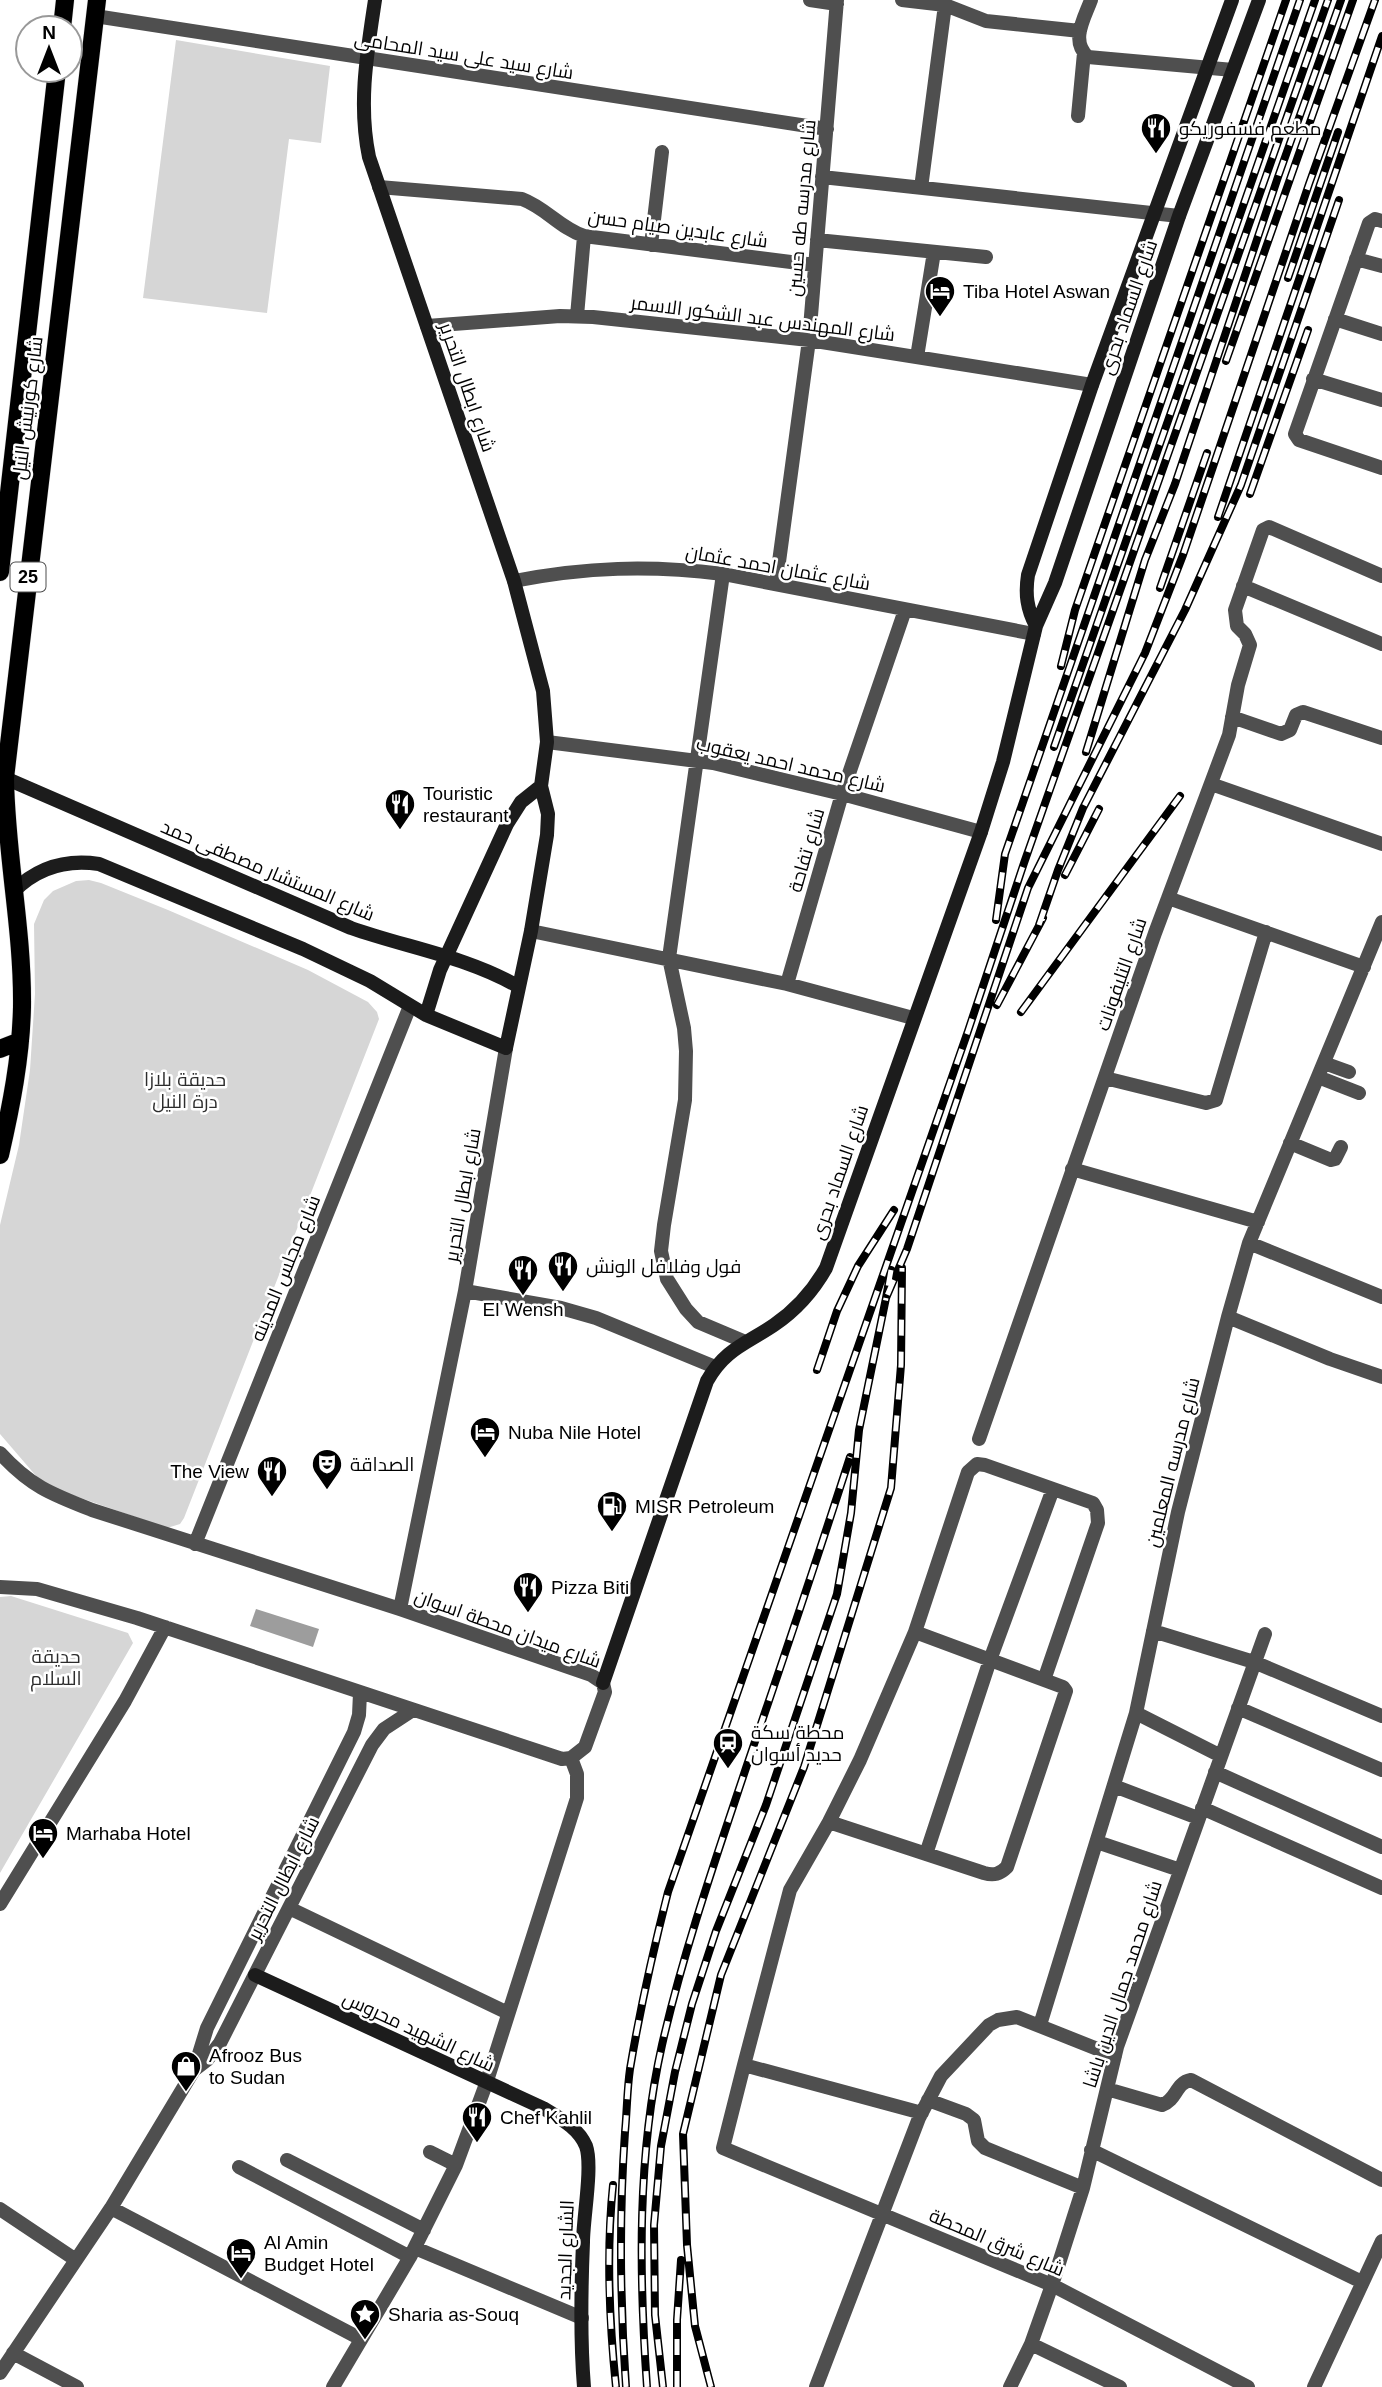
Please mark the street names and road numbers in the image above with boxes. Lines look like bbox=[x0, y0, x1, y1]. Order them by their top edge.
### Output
street label: شارع سيد على سيد المحامى bbox=[353, 28, 575, 86]
street label: شارع مدرسه طه حسين bbox=[783, 119, 823, 298]
street label: شارع عابدين صيام حسن bbox=[586, 205, 769, 254]
street label: شارع السماد بحرى bbox=[1096, 237, 1164, 378]
street label: شارع المهندس عبد الشكور الاسمر bbox=[628, 292, 896, 348]
street label: شارع ابطال التحرير bbox=[432, 319, 499, 456]
street label: شارع كورنيش النيل bbox=[8, 335, 50, 481]
street label: شارع عثمان احمد عثمان bbox=[683, 541, 872, 597]
road number: 25 bbox=[10, 562, 46, 592]
street label: شارع محمد احمد يعقوب bbox=[694, 733, 887, 799]
street label: شارع تفاحة bbox=[784, 806, 831, 895]
street label: شارع المستشار مصطفى حمد bbox=[157, 816, 378, 928]
street label: شارع التليفونات bbox=[1092, 915, 1153, 1034]
street label: شارع السماد بحرى bbox=[807, 1102, 875, 1243]
street label: شارع ابطال التحرير bbox=[440, 1127, 488, 1265]
street label: شارع مجلس المدينه bbox=[247, 1192, 327, 1345]
street label: شارع مدرسه المعلمين bbox=[1141, 1375, 1207, 1550]
street label: شارع ميدان محطة اسوان bbox=[411, 1585, 604, 1675]
street label: شارع ابطال التحرير bbox=[243, 1813, 326, 1946]
street label: شارع محمد جمال الدين باشا bbox=[1079, 1878, 1169, 2092]
street label: شارع الشهيد محروس bbox=[338, 1987, 498, 2079]
street label: الشارع الجديد bbox=[553, 2200, 581, 2301]
street label: شارع شرق المحطة bbox=[925, 2205, 1068, 2283]

